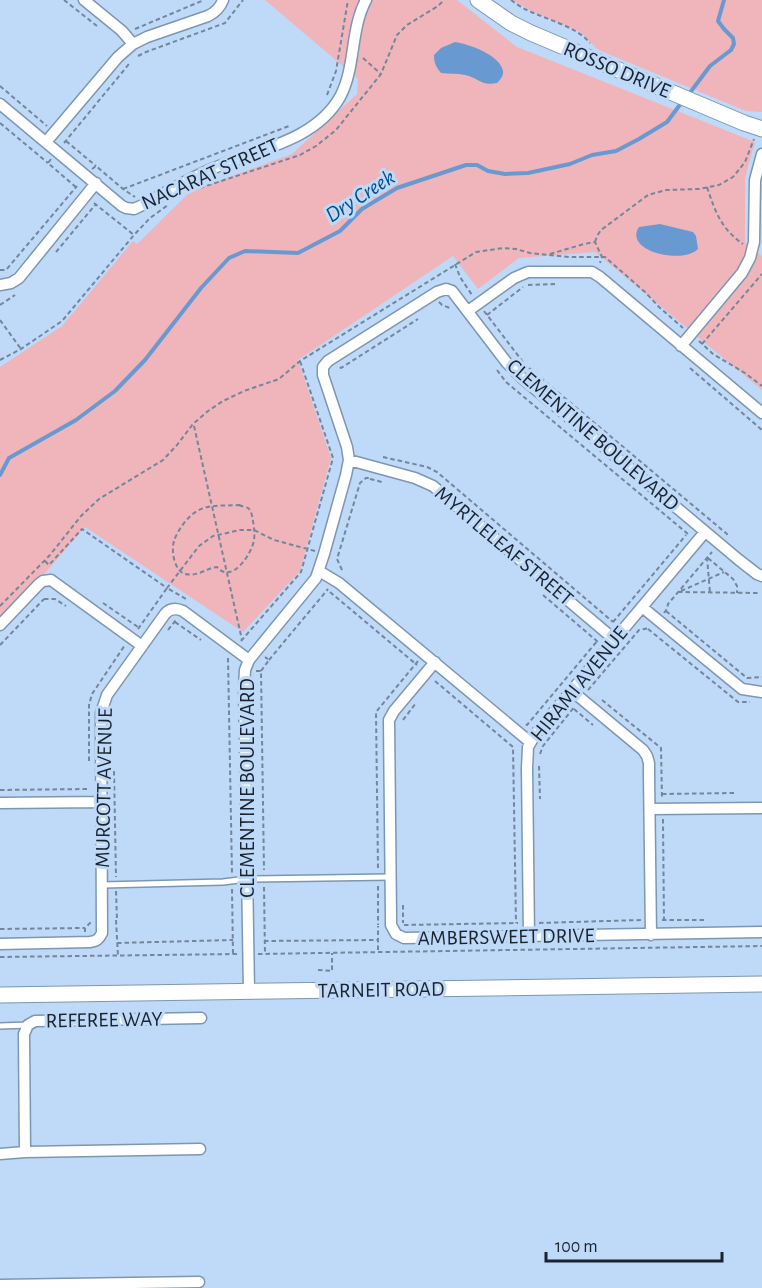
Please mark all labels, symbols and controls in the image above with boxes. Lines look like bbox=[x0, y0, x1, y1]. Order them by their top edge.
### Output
street label: ROSSO DRIVE bbox=[560, 38, 674, 102]
street label: NACARAT STREET bbox=[138, 134, 282, 214]
water label: Dry Creek bbox=[321, 166, 399, 226]
street label: CLEMENTINE BOULEVARD bbox=[503, 355, 683, 515]
street label: MYRTLELEAF STREET bbox=[431, 482, 577, 610]
street label: HIRAMI AVENUE bbox=[527, 623, 631, 745]
street label: CLEMENTINE BOULEVARD bbox=[237, 678, 258, 898]
street label: MURCOTT AVENUE bbox=[92, 708, 116, 868]
street label: AMBERSWEET DRIVE bbox=[417, 925, 595, 949]
street label: TARNEIT ROAD bbox=[317, 978, 445, 1002]
street label: REFEREE WAY bbox=[45, 1008, 163, 1032]
scale bar bbox=[546, 1225, 722, 1263]
text: 100 m bbox=[555, 1238, 598, 1256]

